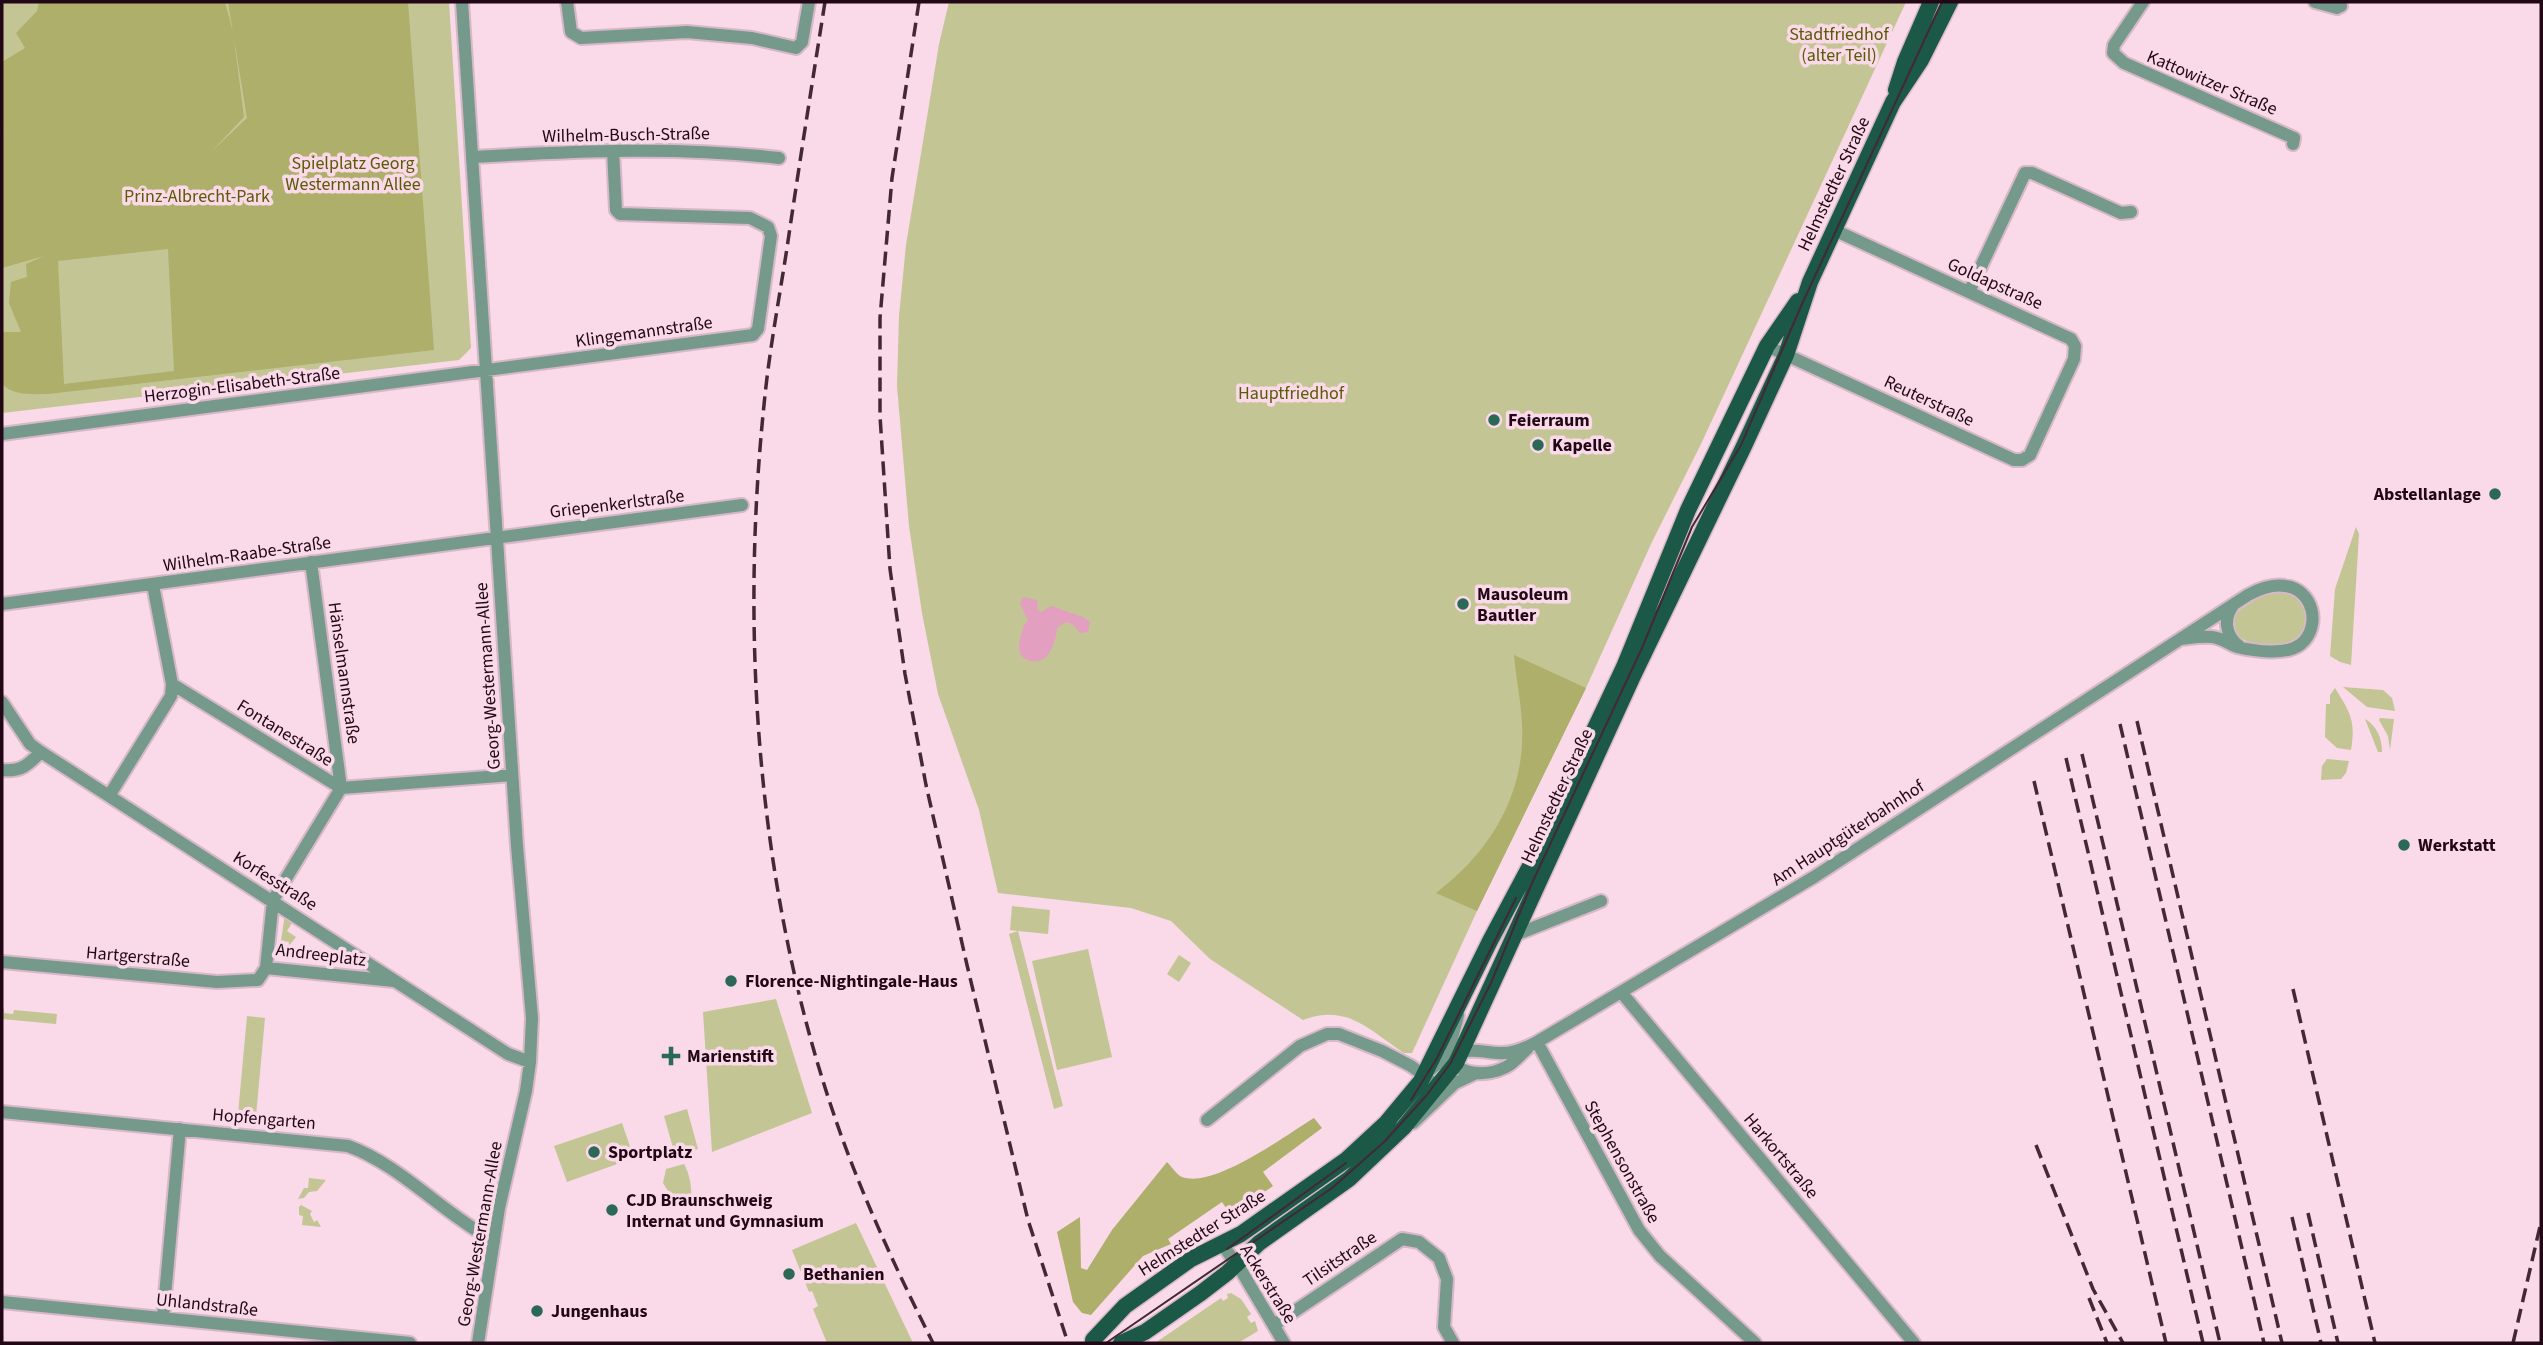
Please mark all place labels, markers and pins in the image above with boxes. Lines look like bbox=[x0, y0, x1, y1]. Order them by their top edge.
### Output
place label: Feierraum bbox=[1508, 408, 1590, 433]
marker: Feierraum bbox=[1486, 412, 1502, 428]
place label: Kapelle bbox=[1552, 433, 1612, 458]
marker: Kapelle bbox=[1530, 437, 1546, 453]
place label: Abstellanlage bbox=[2373, 482, 2481, 507]
marker: Abstellanlage bbox=[2487, 486, 2503, 502]
place label: Mausoleum Bautler bbox=[1477, 582, 1569, 628]
marker: Mausoleum Bautler bbox=[1455, 596, 1471, 612]
place label: Werkstatt bbox=[2418, 833, 2496, 858]
marker: Werkstatt bbox=[2396, 837, 2412, 853]
place label: Florence-Nightingale-Haus bbox=[745, 969, 958, 994]
marker: Florence-Nightingale-Haus bbox=[723, 973, 739, 989]
place label: Marienstift bbox=[687, 1044, 774, 1069]
marker: Marienstift bbox=[661, 1046, 681, 1066]
place label: Sportplatz bbox=[608, 1140, 692, 1165]
marker: Sportplatz bbox=[586, 1144, 602, 1160]
place label: CJD Braunschweig Internat und Gymnasium bbox=[626, 1188, 824, 1234]
marker: CJD Braunschweig Internat und Gymnasium bbox=[604, 1202, 620, 1218]
place label: Bethanien bbox=[803, 1262, 885, 1287]
marker: Bethanien bbox=[781, 1266, 797, 1282]
place label: Jungenhaus bbox=[551, 1299, 648, 1324]
marker: Jungenhaus bbox=[529, 1303, 545, 1319]

